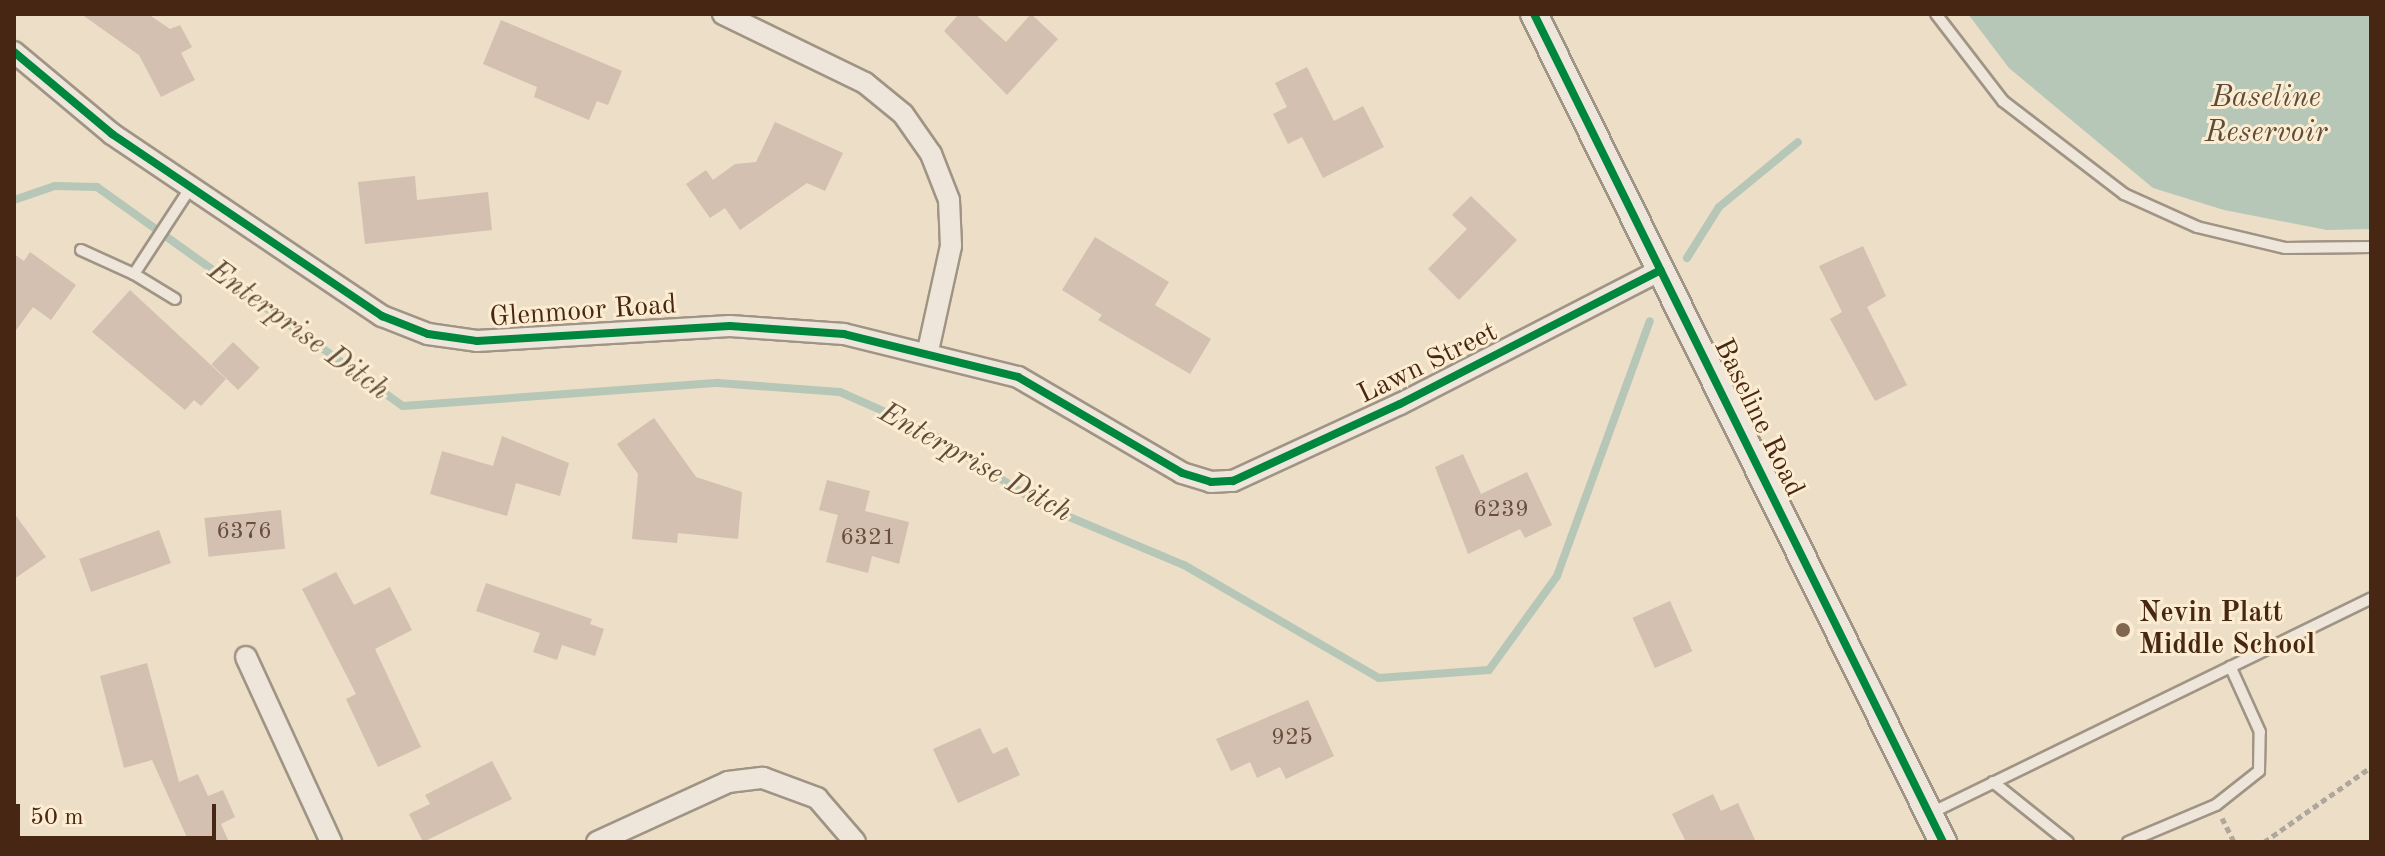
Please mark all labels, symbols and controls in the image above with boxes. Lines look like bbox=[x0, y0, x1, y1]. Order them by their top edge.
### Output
water label: Baseline Reservoir bbox=[2205, 80, 2327, 150]
water label: Enterprise Ditch bbox=[200, 253, 396, 409]
street label: Glenmoor Road bbox=[488, 289, 678, 335]
street label: Lawn Street bbox=[1353, 316, 1503, 412]
street label: Baseline Road bbox=[1705, 334, 1811, 502]
water label: Enterprise Ditch bbox=[872, 395, 1078, 531]
house number: 6239 bbox=[1473, 497, 1529, 525]
house number: 6376 bbox=[216, 519, 272, 547]
house number: 6321 bbox=[840, 525, 896, 553]
place label: Nevin Platt Middle School bbox=[2139, 597, 2315, 663]
marker: Nevin Platt Middle School bbox=[2114, 621, 2132, 639]
house number: 925 bbox=[1271, 725, 1313, 753]
scale bar bbox=[20, 788, 220, 838]
text: 50 m bbox=[30, 806, 84, 830]

